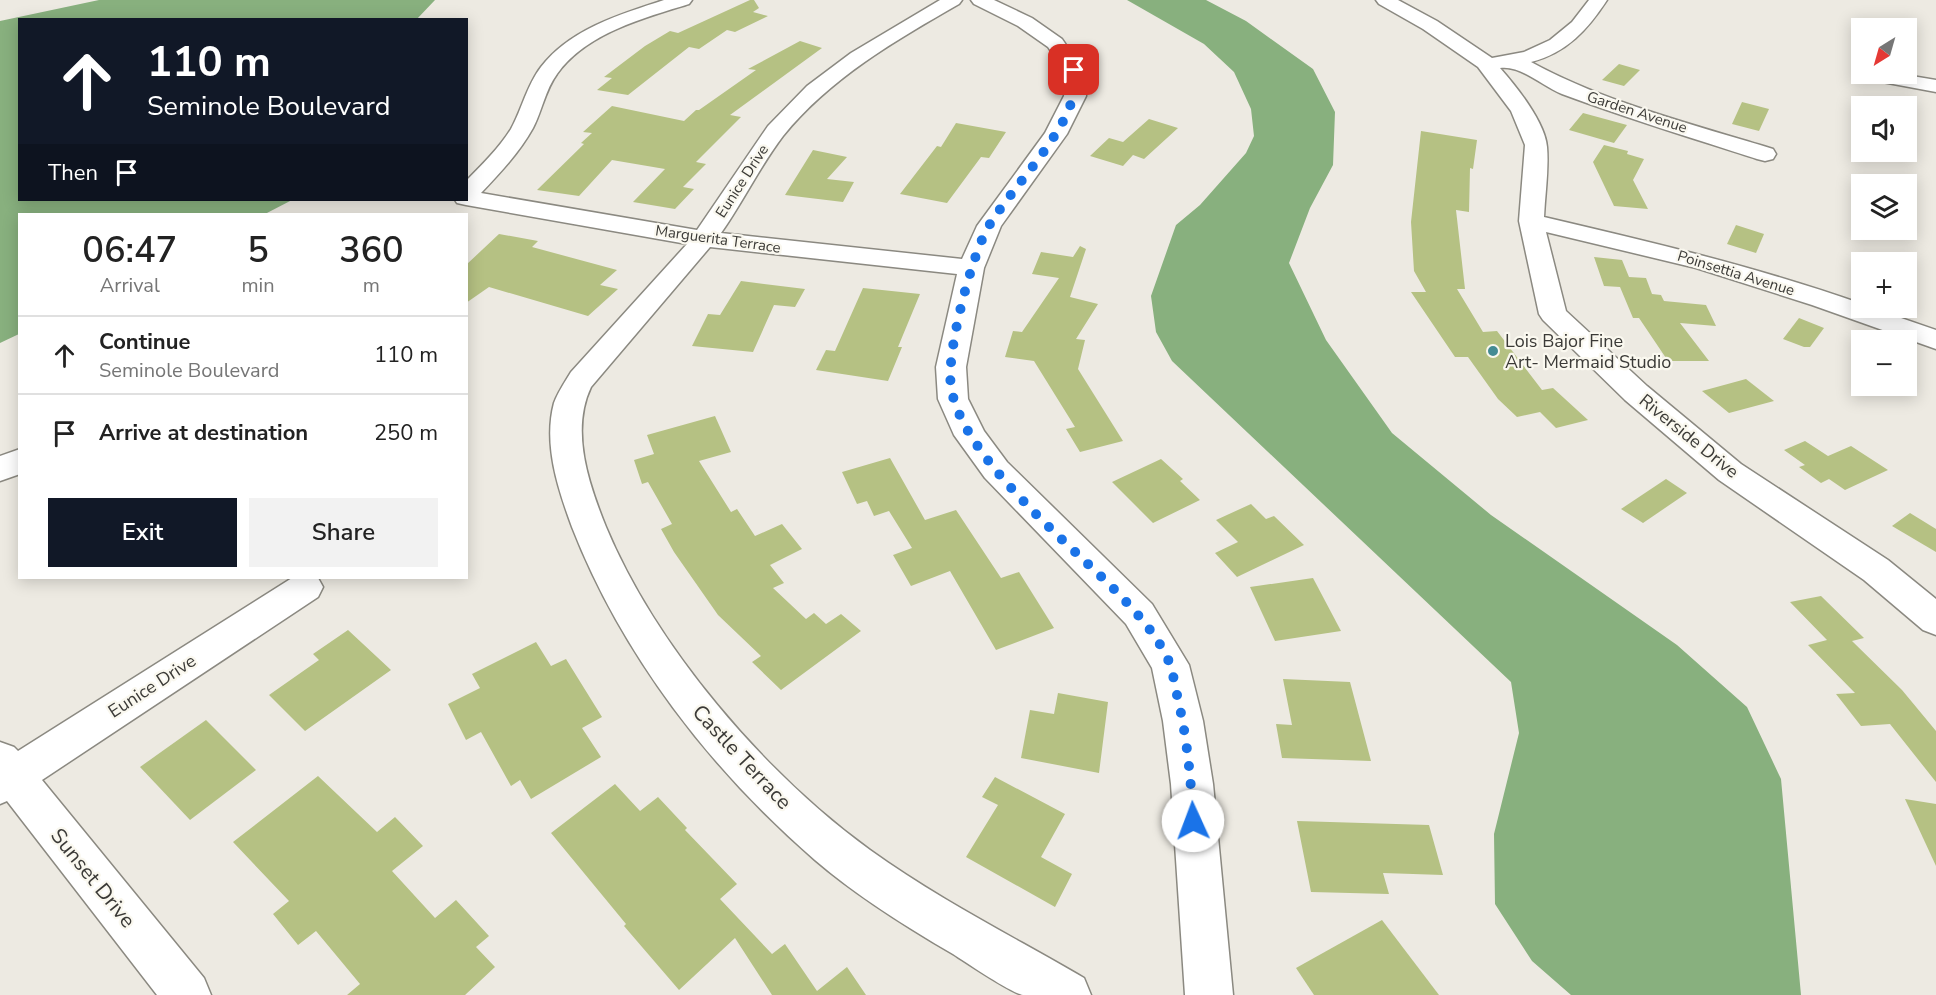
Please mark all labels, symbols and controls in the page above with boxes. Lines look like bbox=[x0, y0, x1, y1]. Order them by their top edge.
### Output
north arrow bbox=[1851, 18, 1917, 84]
map controls bbox=[1851, 18, 1917, 396]
text: 110 m bbox=[147, 34, 271, 91]
icon: ahead bbox=[48, 42, 126, 120]
pin bbox=[1048, 44, 1099, 95]
icon: arrive bbox=[1057, 53, 1090, 86]
street label: Garden Avenue bbox=[1584, 86, 1690, 138]
text: Seminole Boulevard bbox=[147, 88, 391, 125]
button: sound bbox=[1851, 96, 1917, 162]
street label: Eunice Drive bbox=[711, 141, 773, 221]
icon: arrive bbox=[110, 156, 143, 189]
text: Then bbox=[48, 158, 98, 188]
button: layers bbox=[1851, 174, 1917, 240]
street label: Marguerita Terrace bbox=[654, 220, 782, 258]
text: 06:47 bbox=[82, 226, 177, 275]
text: 5 bbox=[247, 226, 269, 275]
text: 360 bbox=[339, 226, 404, 275]
street label: Poinsettia Avenue bbox=[1675, 246, 1797, 300]
button: + bbox=[1851, 252, 1917, 318]
text: Arrival bbox=[100, 272, 160, 299]
text: min bbox=[242, 272, 275, 299]
text: m bbox=[363, 272, 380, 299]
text: Continue bbox=[99, 327, 190, 357]
place label: Lois Bajor Fine Art- Mermaid Studio bbox=[1505, 329, 1671, 374]
button: − bbox=[1851, 330, 1917, 396]
icon: ahead bbox=[48, 339, 81, 372]
text: 110 m bbox=[374, 340, 438, 370]
marker: Lois Bajor Fine Art- Mermaid Studio bbox=[1486, 344, 1500, 358]
text: Seminole Boulevard bbox=[99, 357, 279, 384]
street label: Riverside Drive bbox=[1634, 388, 1744, 484]
icon: arrive bbox=[48, 417, 81, 450]
text: Arrive at destination bbox=[99, 418, 308, 448]
text: 250 m bbox=[374, 418, 438, 448]
button: Exit bbox=[48, 498, 237, 567]
button: Share bbox=[249, 498, 438, 567]
street label: Eunice Drive bbox=[104, 649, 200, 723]
street label: Castle Terrace bbox=[686, 698, 798, 816]
position arrow bbox=[1161, 789, 1225, 853]
street label: Sunset Drive bbox=[44, 822, 142, 934]

